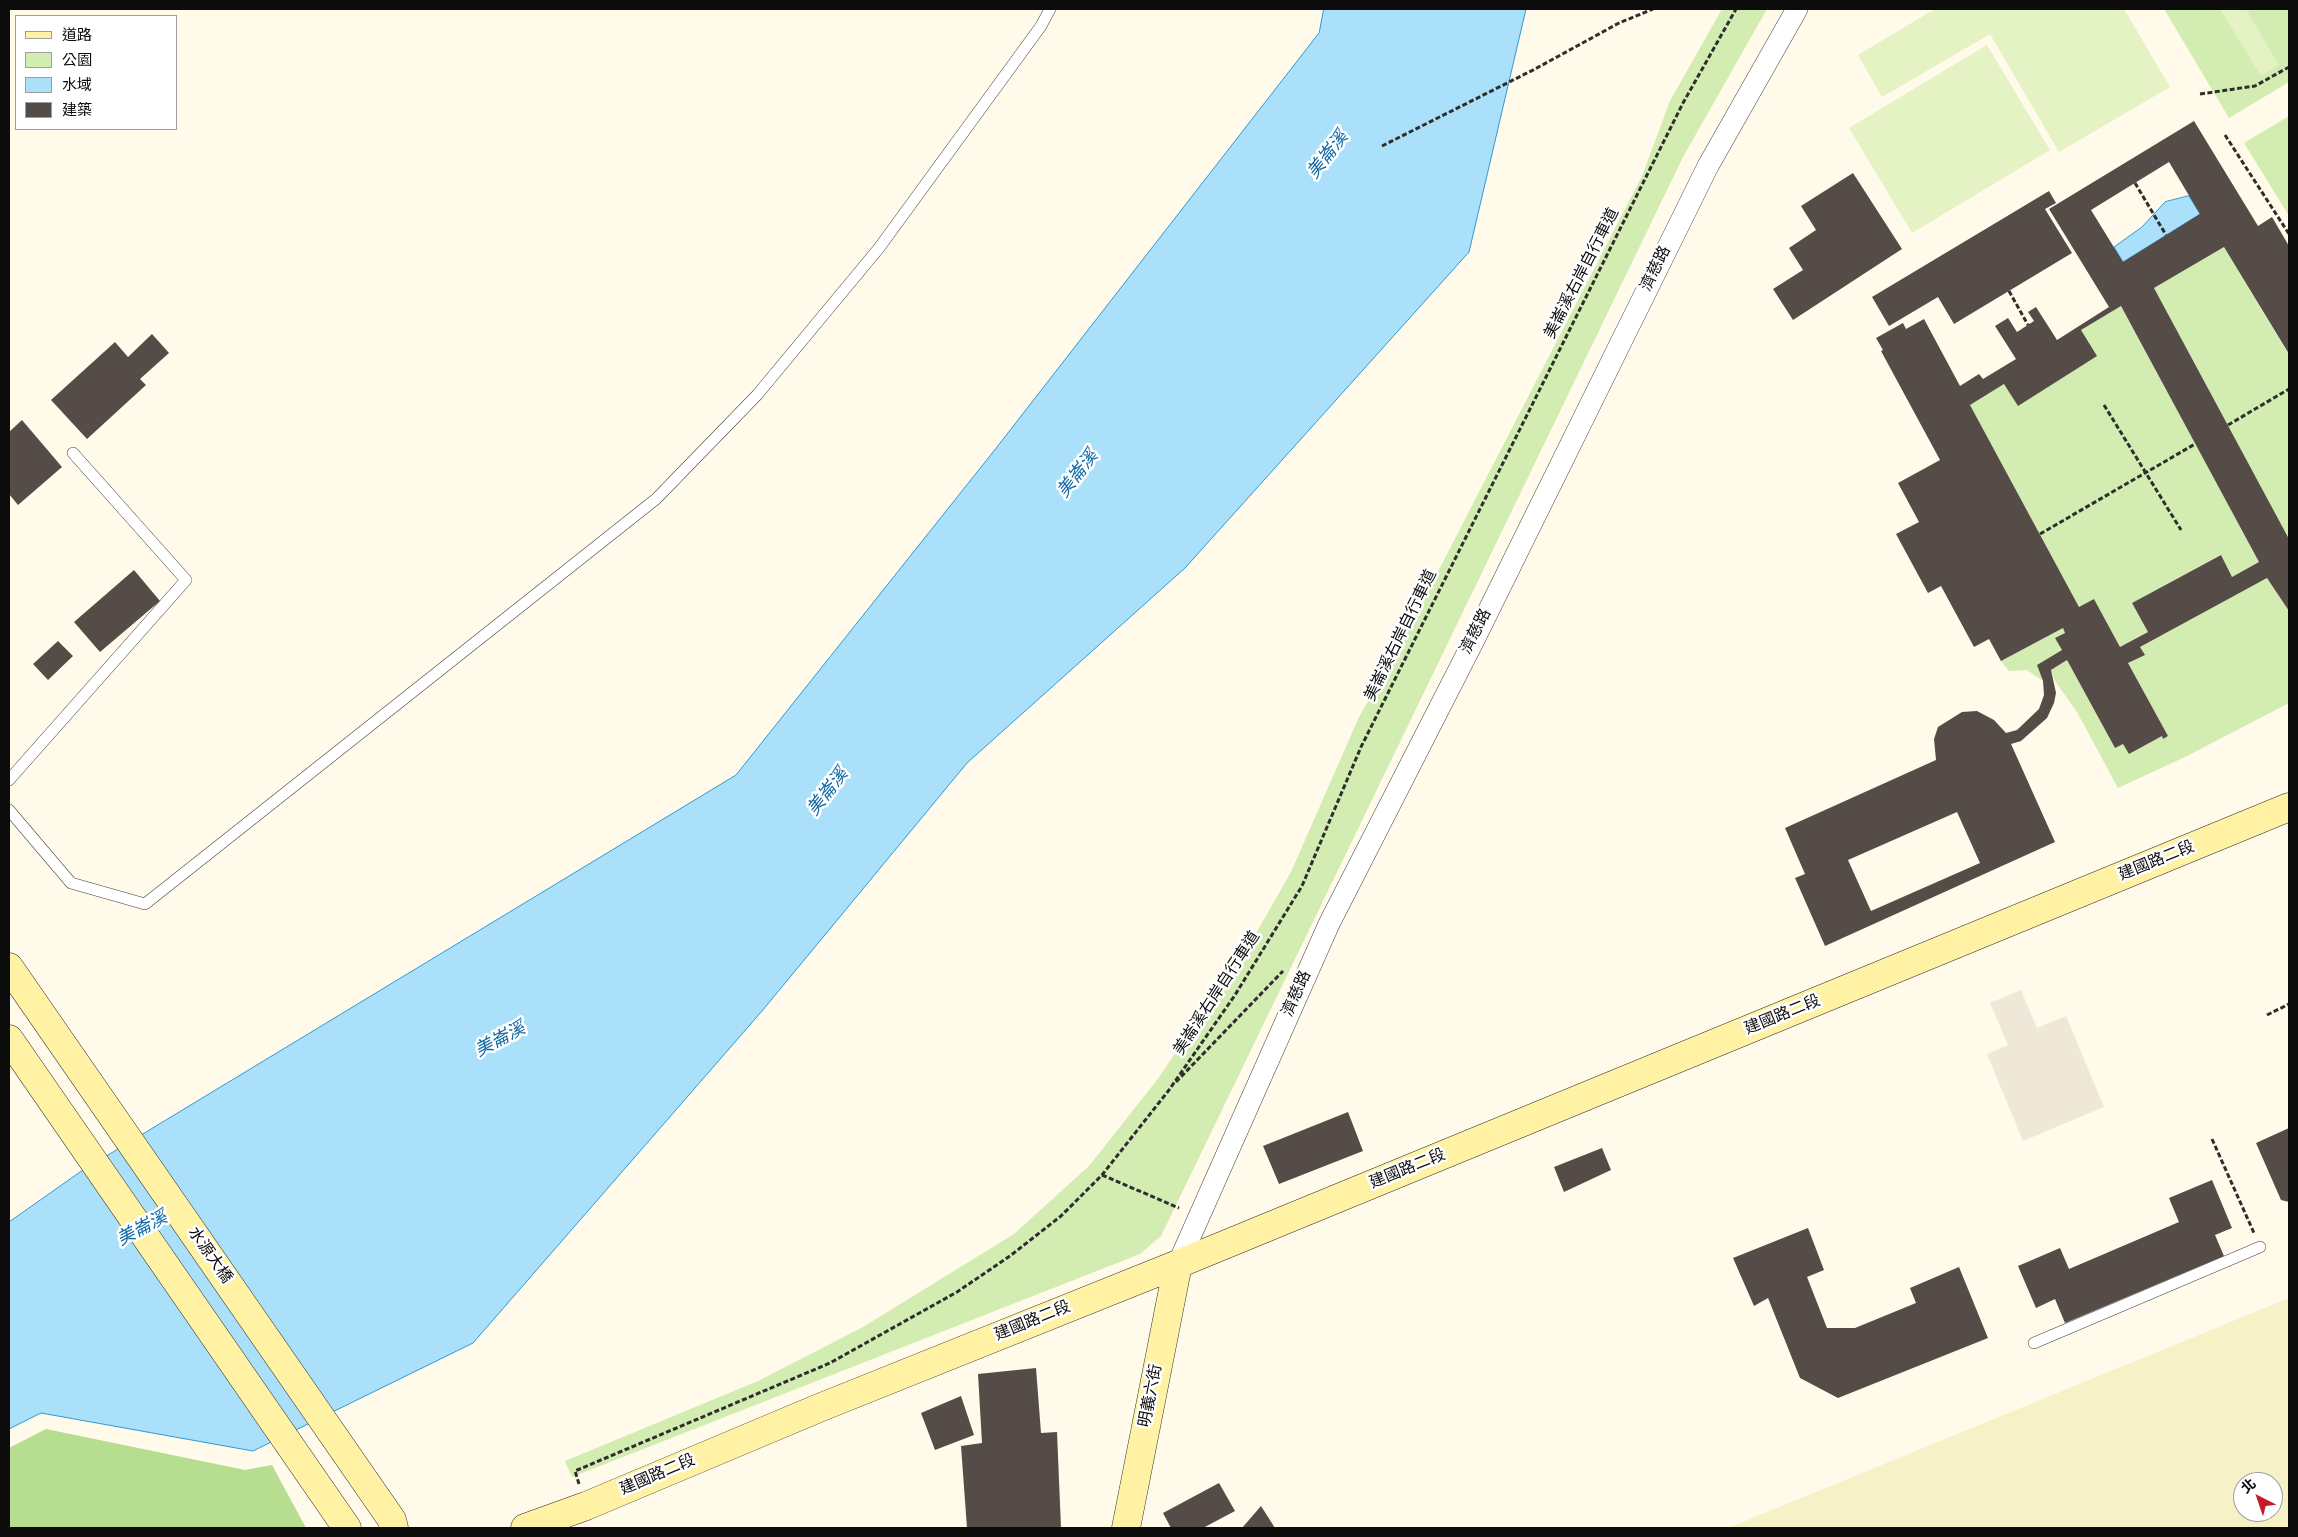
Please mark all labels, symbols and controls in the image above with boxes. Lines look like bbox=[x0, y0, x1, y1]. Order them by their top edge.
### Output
legend bbox=[15, 15, 178, 130]
text: 道路 bbox=[62, 24, 92, 47]
text: 公園 bbox=[62, 49, 92, 72]
text: 水域 bbox=[62, 74, 92, 97]
text: 建築 bbox=[62, 99, 92, 122]
water label: 美崙溪 bbox=[1304, 128, 1354, 184]
street label: 美崙溪右岸自行車道 bbox=[1542, 205, 1624, 343]
street label: 濟慈路 bbox=[1638, 243, 1676, 295]
water label: 美崙溪 bbox=[1054, 447, 1104, 503]
street label: 美崙溪右岸自行車道 bbox=[1362, 567, 1442, 705]
street label: 濟慈路 bbox=[1458, 606, 1496, 658]
water label: 美崙溪 bbox=[804, 765, 854, 821]
street label: 建國路二段 bbox=[2116, 838, 2198, 886]
street label: 美崙溪右岸自行車道 bbox=[1171, 928, 1265, 1060]
street label: 濟慈路 bbox=[1279, 968, 1317, 1020]
street label: 建國路二段 bbox=[1742, 992, 1824, 1040]
water label: 美崙溪 bbox=[472, 1019, 530, 1063]
street label: 建國路二段 bbox=[1367, 1146, 1449, 1194]
water label: 美崙溪 bbox=[114, 1208, 172, 1252]
street label: 水源大橋 bbox=[183, 1224, 235, 1288]
street label: 建國路二段 bbox=[992, 1298, 1074, 1346]
street label: 明義六街 bbox=[1136, 1363, 1168, 1429]
street label: 建國路二段 bbox=[617, 1452, 699, 1500]
north arrow bbox=[2233, 1472, 2283, 1522]
text: 北 bbox=[2236, 1474, 2261, 1499]

